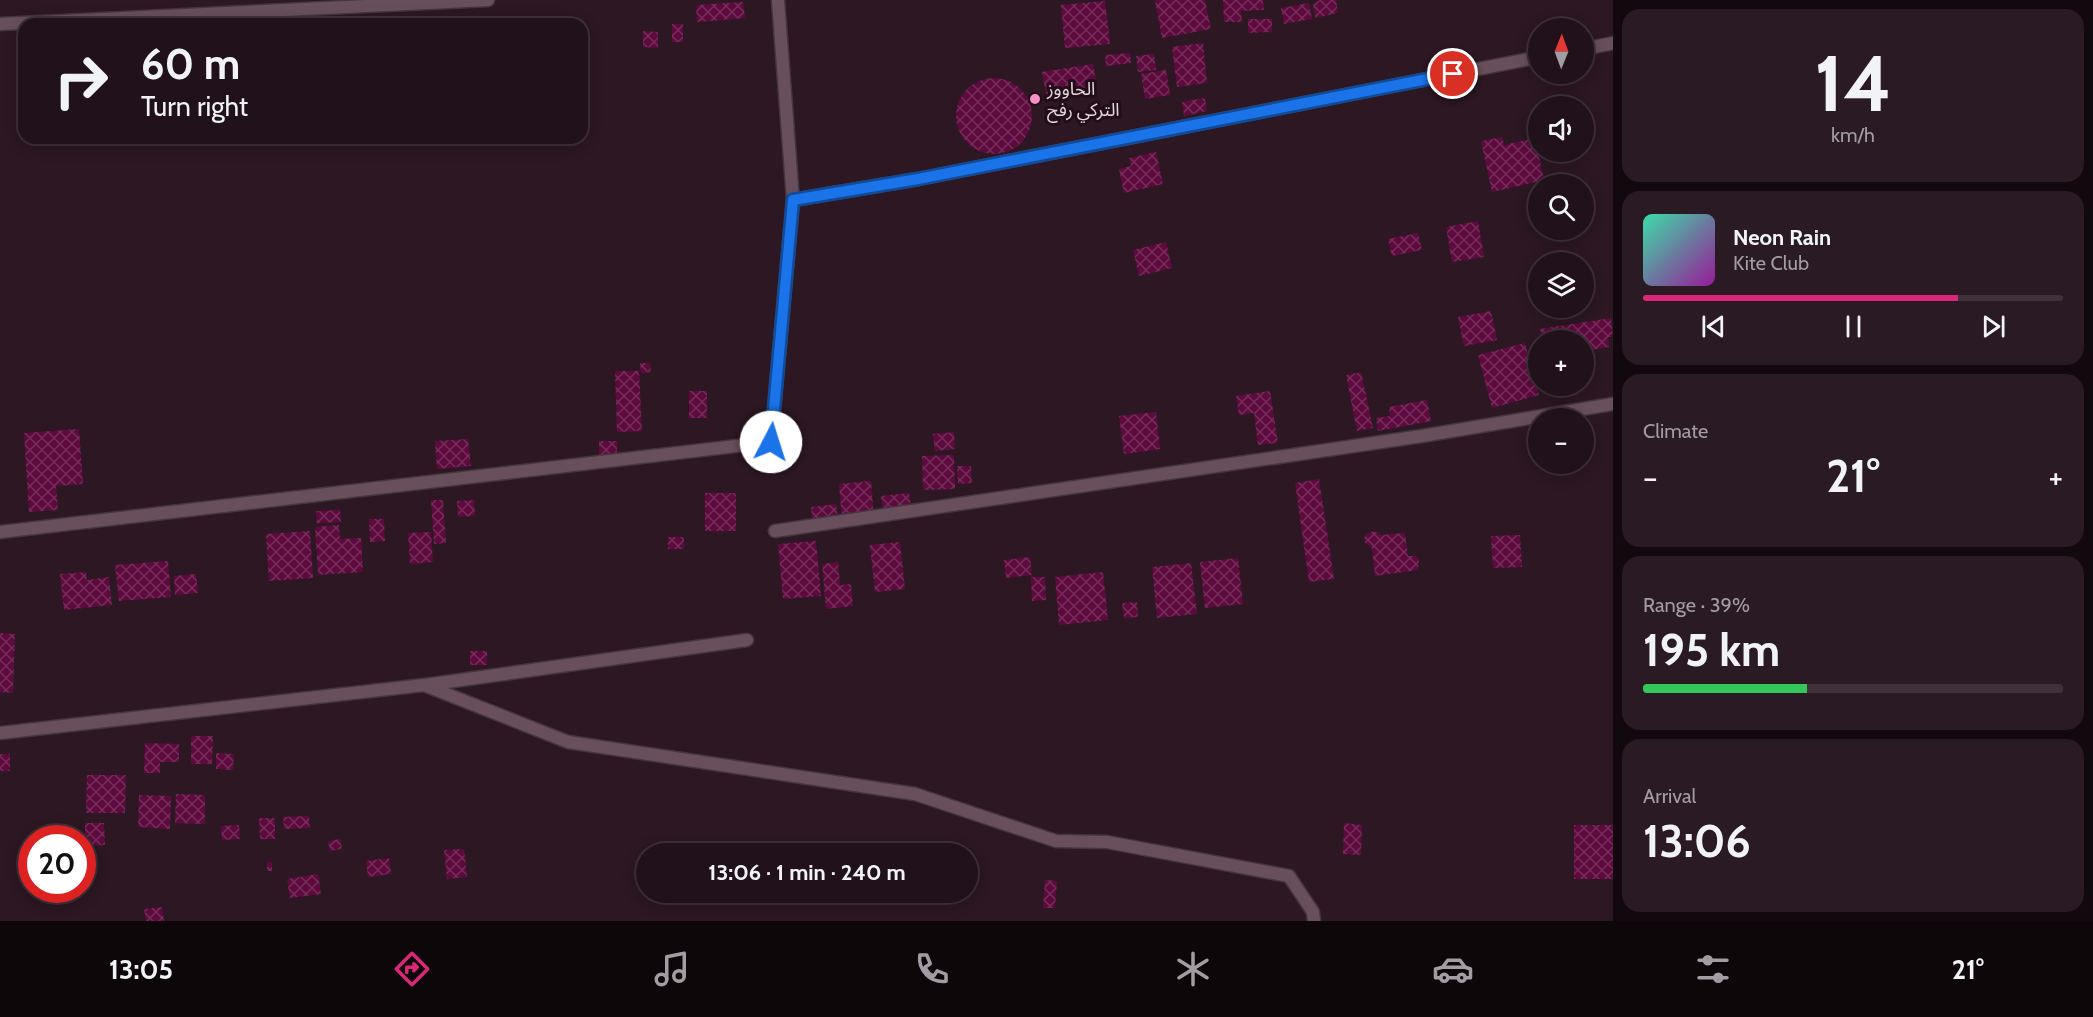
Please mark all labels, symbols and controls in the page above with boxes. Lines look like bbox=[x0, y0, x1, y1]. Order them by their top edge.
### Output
north arrow bbox=[1528, 18, 1594, 84]
map controls bbox=[1528, 18, 1594, 474]
text: 14 bbox=[1814, 36, 1892, 131]
text: 60 m bbox=[141, 38, 240, 90]
icon: right bbox=[42, 42, 120, 120]
pin bbox=[1427, 48, 1478, 99]
icon: arrive bbox=[1436, 57, 1469, 90]
place label: الحاووز التركي رفح bbox=[1046, 78, 1120, 123]
text: Turn right bbox=[141, 90, 248, 123]
marker: الحاووز التركي رفح bbox=[1028, 92, 1042, 106]
button: sound bbox=[1528, 96, 1594, 162]
text: km/h bbox=[1831, 123, 1875, 147]
button: search bbox=[1528, 174, 1594, 240]
text: Neon Rain bbox=[1733, 224, 1831, 251]
text: Kite Club bbox=[1733, 251, 1809, 275]
button: layers bbox=[1528, 252, 1594, 318]
icon: previous bbox=[1697, 310, 1730, 343]
icon: pause bbox=[1837, 310, 1870, 343]
icon: next bbox=[1977, 310, 2010, 343]
button: + bbox=[1528, 330, 1594, 396]
button: − bbox=[1528, 408, 1594, 474]
position arrow bbox=[739, 410, 803, 474]
text: Climate bbox=[1643, 419, 1708, 443]
text: 21° bbox=[1826, 449, 1880, 503]
text: − bbox=[1643, 457, 1658, 497]
text: + bbox=[2048, 457, 2063, 497]
text: Range · 39% bbox=[1643, 593, 1750, 617]
text: 195 km bbox=[1643, 623, 1780, 677]
text: Arrival bbox=[1643, 784, 1696, 808]
text: 13:06 bbox=[1643, 814, 1751, 868]
speed limit sign: 20 bbox=[18, 825, 96, 903]
text: 13:06 · 1 min · 240 m bbox=[708, 859, 906, 886]
icon: directions bbox=[391, 948, 433, 990]
icon: music bbox=[651, 948, 693, 990]
icon: phone bbox=[911, 948, 953, 990]
icon: climate bbox=[1172, 948, 1214, 990]
icon: car bbox=[1432, 948, 1474, 990]
icon: filters bbox=[1692, 948, 1734, 990]
text: 13:05 bbox=[109, 953, 173, 986]
text: 21° bbox=[1952, 953, 1984, 986]

